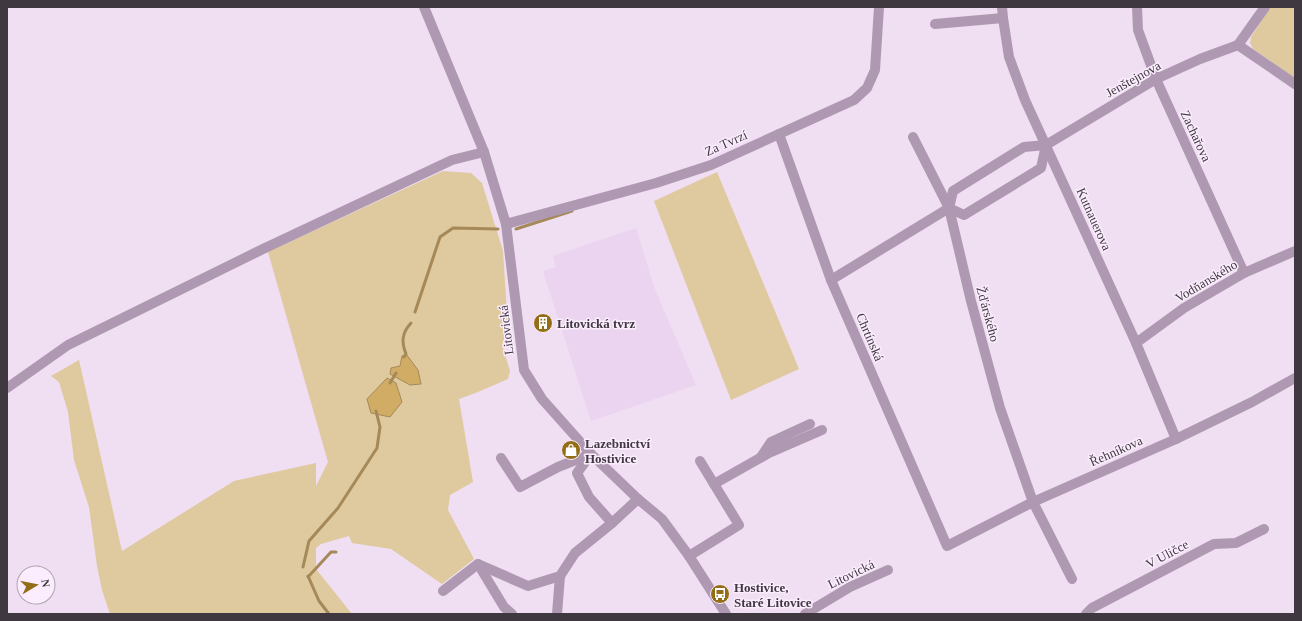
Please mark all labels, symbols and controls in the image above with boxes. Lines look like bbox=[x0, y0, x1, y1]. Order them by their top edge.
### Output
street label: Jenštejnova bbox=[1103, 58, 1163, 100]
street label: Zachařova bbox=[1178, 108, 1214, 164]
street label: Za Tvrzí bbox=[702, 127, 750, 159]
street label: Kutnauerova bbox=[1073, 185, 1115, 253]
street label: Vodňanského bbox=[1172, 257, 1240, 305]
street label: Žďárského bbox=[973, 285, 1003, 343]
street label: Litovická bbox=[495, 304, 516, 356]
street label: Chrtínská bbox=[853, 311, 887, 363]
building icon: Litovická tvrz bbox=[532, 312, 554, 334]
place label: Litovická tvrz bbox=[557, 316, 636, 331]
street label: Řehníkova bbox=[1087, 433, 1145, 469]
place label: Lazebnictví Hostivice bbox=[585, 436, 650, 466]
shop icon: Lazebnictví Hostivice bbox=[560, 439, 582, 461]
street label: V Uličce bbox=[1143, 536, 1191, 571]
street label: Litovická bbox=[825, 556, 877, 592]
north arrow bbox=[16, 565, 56, 605]
text: N bbox=[39, 578, 52, 588]
place label: Hostivice, Staré Litovice bbox=[734, 580, 812, 610]
bus stop icon: Hostivice, Staré Litovice bbox=[709, 583, 731, 605]

